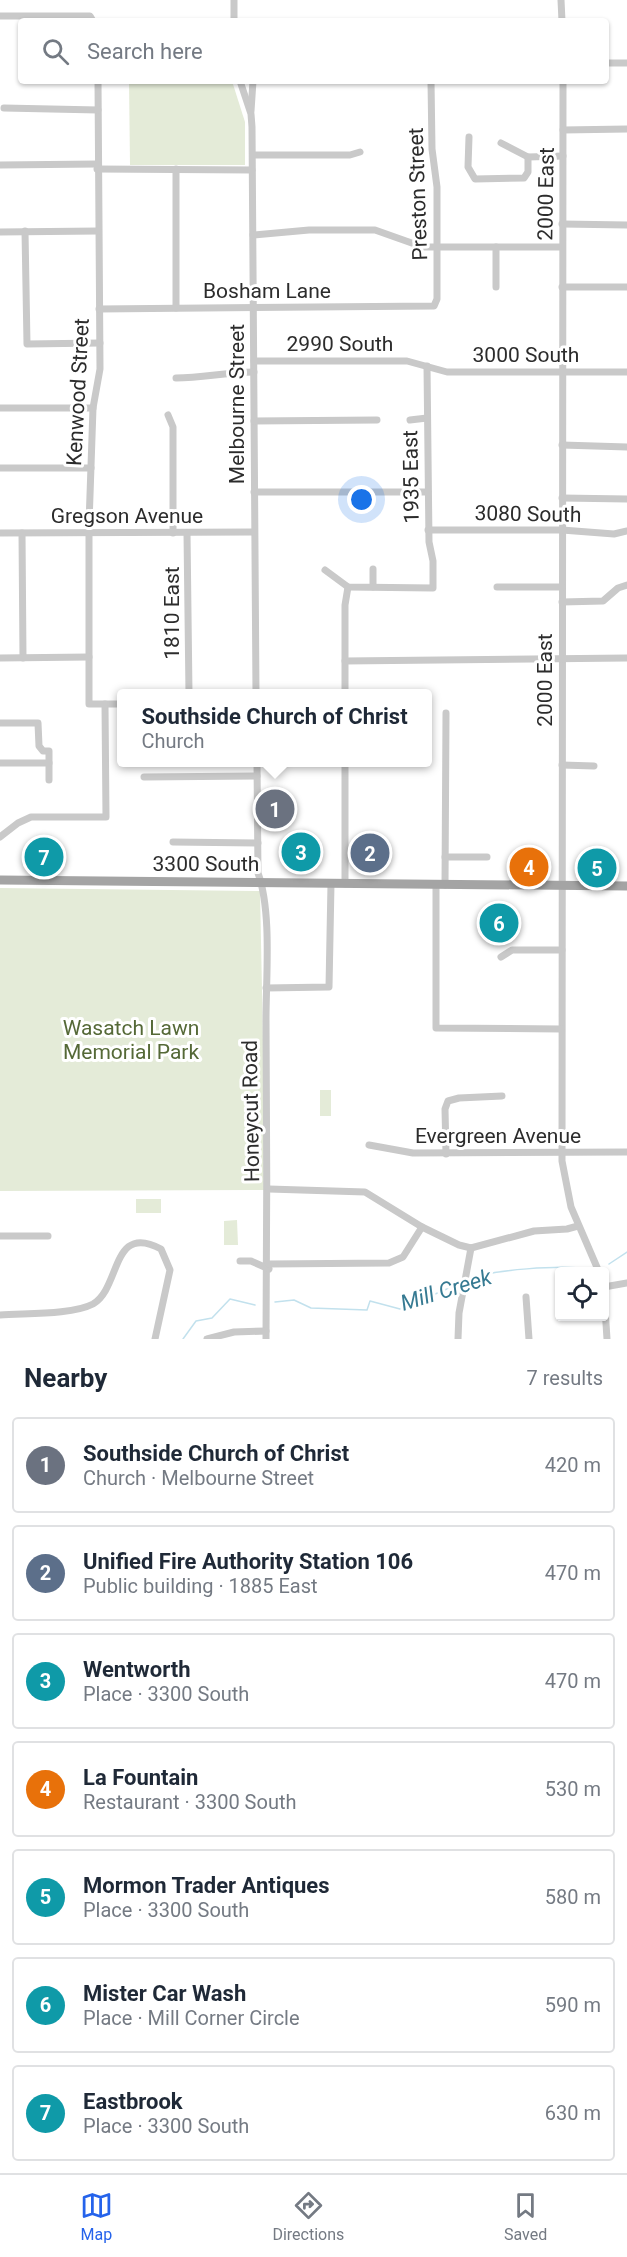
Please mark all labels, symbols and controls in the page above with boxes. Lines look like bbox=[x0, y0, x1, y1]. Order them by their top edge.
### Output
search box bbox=[18, 18, 609, 84]
icon: search bbox=[39, 35, 72, 68]
text: Search here bbox=[87, 39, 203, 64]
street label: Preston Street bbox=[404, 127, 432, 261]
street label: 2000 East bbox=[533, 147, 559, 241]
street label: Bosham Lane bbox=[203, 279, 331, 303]
street label: Kenwood Street bbox=[62, 317, 94, 466]
street label: Melbourne Street bbox=[225, 324, 249, 484]
street label: 2990 South bbox=[287, 332, 393, 356]
street label: 3000 South bbox=[473, 343, 579, 367]
street label: 1935 East bbox=[398, 430, 424, 524]
your location bbox=[347, 485, 376, 514]
street label: 3080 South bbox=[474, 501, 582, 527]
street label: Gregson Avenue bbox=[51, 504, 203, 528]
street label: 1810 East bbox=[160, 566, 184, 660]
street label: 2000 East bbox=[533, 633, 557, 727]
popup bbox=[117, 689, 432, 767]
text: Southside Church of Christ bbox=[141, 704, 408, 729]
text: Church bbox=[141, 729, 205, 753]
pin: 1 bbox=[256, 786, 294, 832]
pin: 3 bbox=[282, 830, 320, 874]
pin: 2 bbox=[350, 830, 389, 876]
pin: 7 bbox=[24, 834, 63, 880]
pin: 4 bbox=[510, 844, 548, 890]
pin: 5 bbox=[578, 846, 616, 890]
street label: 3300 South bbox=[153, 852, 259, 876]
pin: 6 bbox=[480, 900, 518, 946]
park label: Wasatch Lawn Memorial Park bbox=[63, 1016, 199, 1064]
street label: Honeycut Road bbox=[238, 1040, 264, 1182]
street label: Evergreen Avenue bbox=[415, 1124, 581, 1148]
water label: Mill Creek bbox=[397, 1264, 496, 1316]
map controls bbox=[555, 1267, 609, 1321]
button: locate bbox=[555, 1267, 609, 1321]
text: Nearby bbox=[24, 1363, 107, 1393]
text: 7 results bbox=[527, 1366, 603, 1390]
text: Southside Church of Christ bbox=[83, 1441, 349, 1466]
text: 1 bbox=[40, 1453, 51, 1477]
text: 420 m bbox=[545, 1453, 601, 1477]
text: Church · Melbourne Street bbox=[83, 1466, 314, 1490]
text: Unified Fire Authority Station 106 bbox=[83, 1549, 413, 1574]
text: 2 bbox=[40, 1561, 51, 1585]
text: 470 m bbox=[545, 1561, 601, 1585]
text: Public building · 1885 East bbox=[83, 1574, 318, 1598]
text: Wentworth bbox=[83, 1657, 191, 1682]
text: 3 bbox=[40, 1669, 51, 1693]
text: 470 m bbox=[545, 1669, 601, 1693]
text: Place · 3300 South bbox=[83, 1682, 249, 1706]
text: La Fountain bbox=[83, 1765, 198, 1790]
text: 4 bbox=[40, 1777, 51, 1801]
text: 530 m bbox=[545, 1777, 601, 1801]
text: Restaurant · 3300 South bbox=[83, 1790, 297, 1814]
text: Mormon Trader Antiques bbox=[83, 1873, 330, 1898]
text: 5 bbox=[40, 1885, 51, 1909]
text: 580 m bbox=[545, 1885, 601, 1909]
text: Place · 3300 South bbox=[83, 1898, 249, 1922]
text: Mister Car Wash bbox=[83, 1981, 246, 2006]
text: 6 bbox=[40, 1993, 51, 2017]
text: 590 m bbox=[545, 1993, 601, 2017]
text: Place · Mill Corner Circle bbox=[83, 2006, 300, 2030]
text: Eastbrook bbox=[83, 2089, 183, 2114]
text: 7 bbox=[40, 2101, 51, 2125]
text: 630 m bbox=[545, 2101, 601, 2125]
text: Place · 3300 South bbox=[83, 2114, 249, 2138]
tab: Map bbox=[80, 2189, 113, 2244]
tab: Directions bbox=[272, 2189, 344, 2244]
tab: Saved bbox=[504, 2189, 547, 2244]

